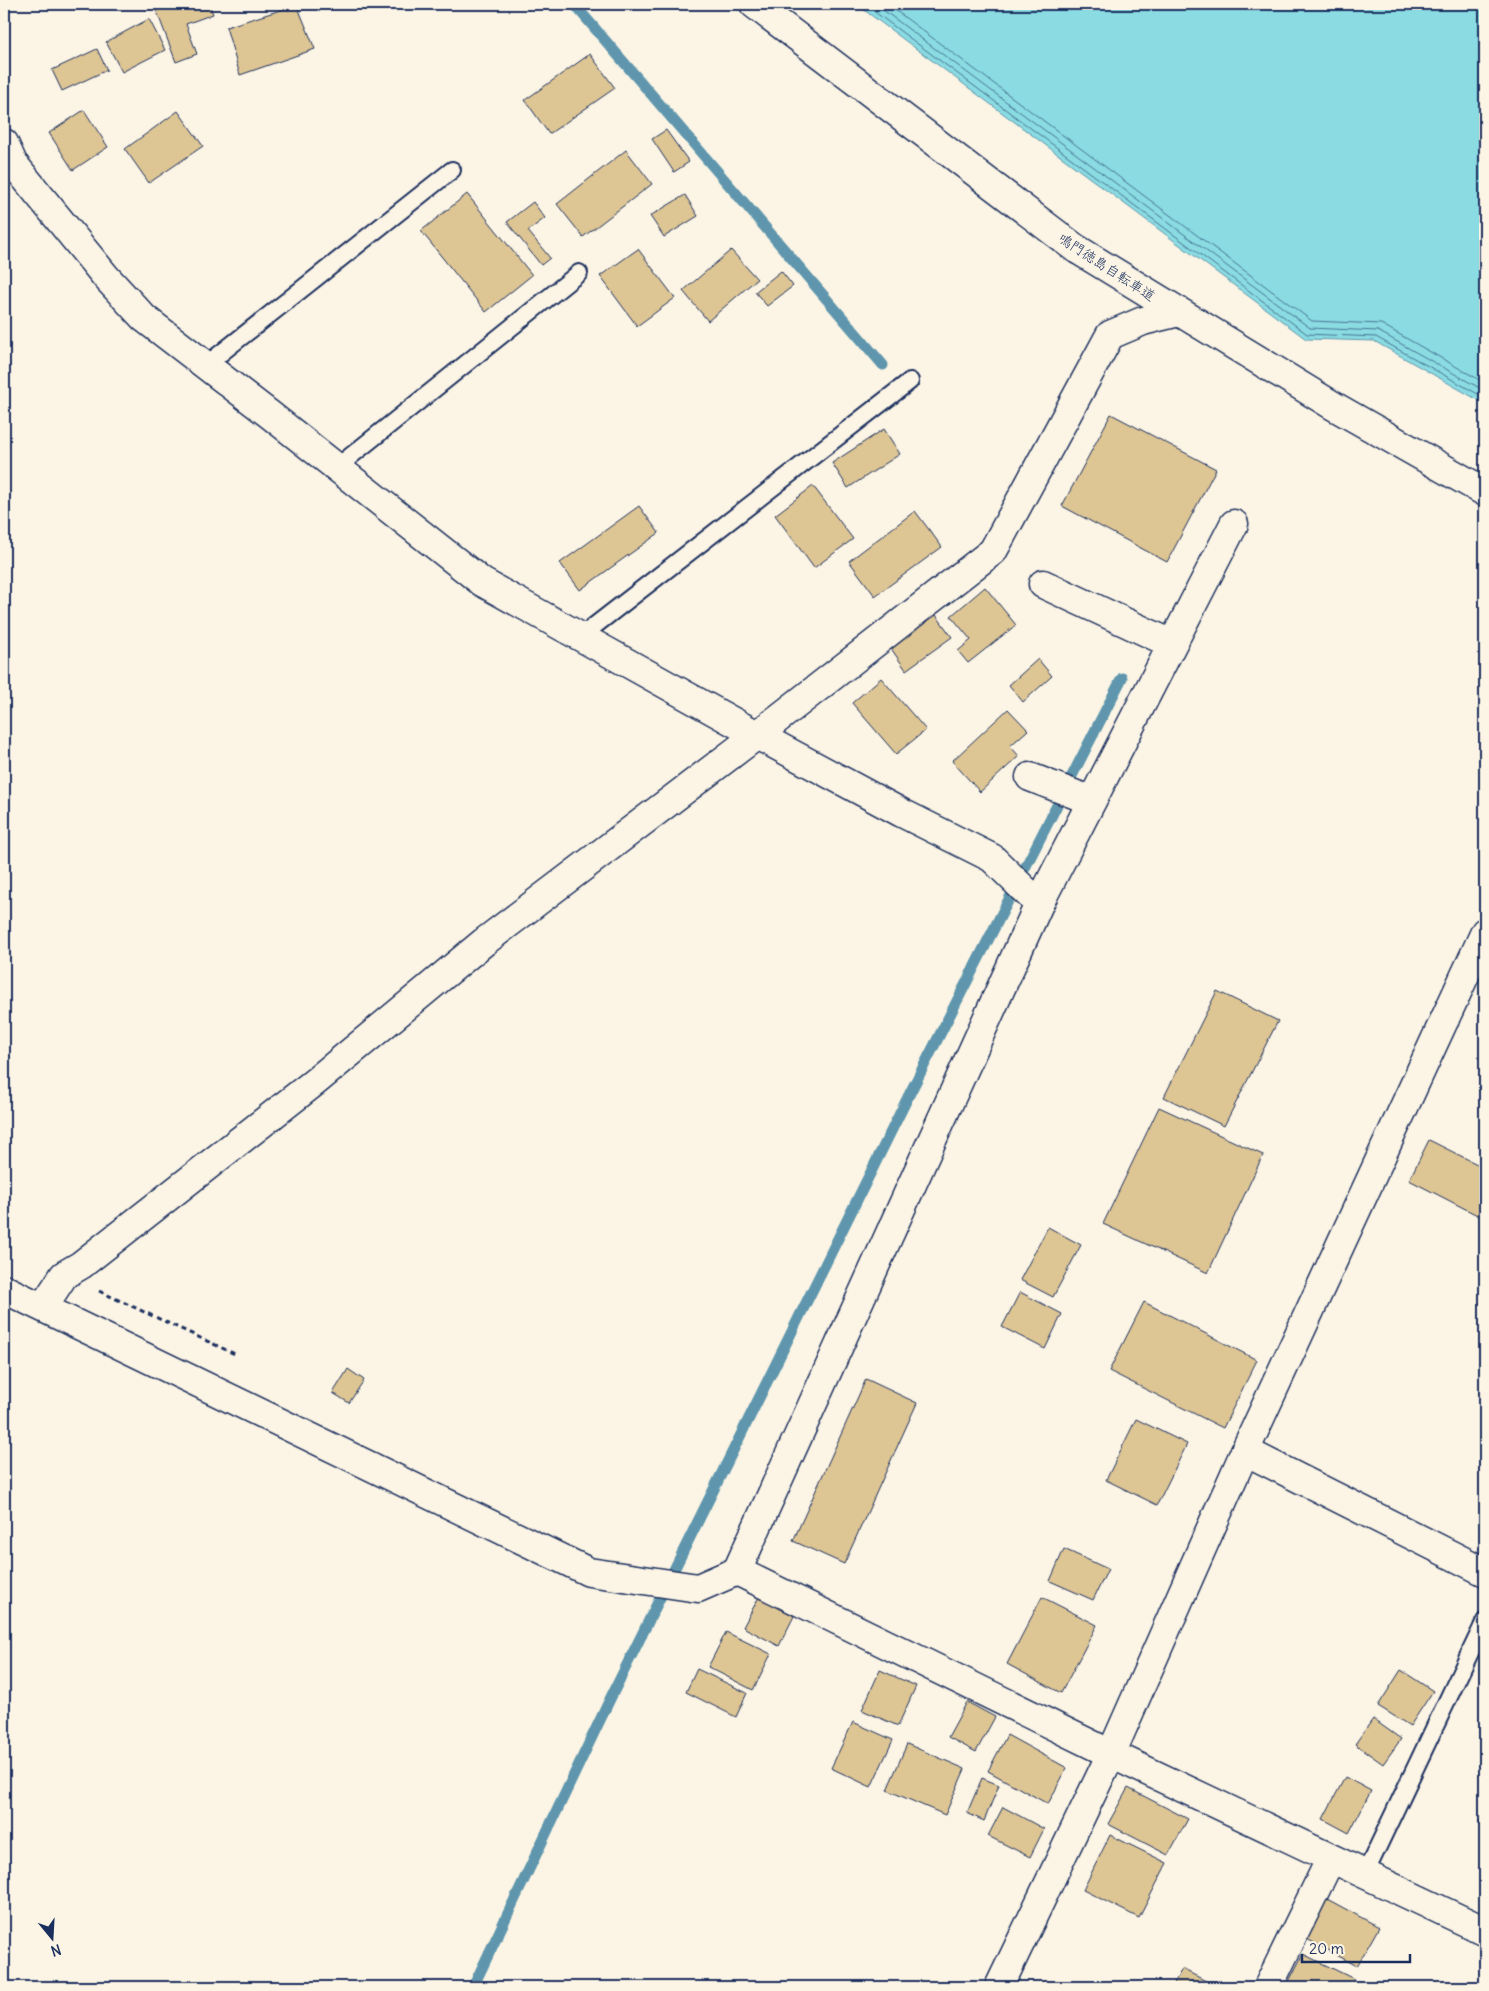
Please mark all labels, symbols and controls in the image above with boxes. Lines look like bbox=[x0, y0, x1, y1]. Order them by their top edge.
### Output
street label: 鳴門徳島自転車道 bbox=[1055, 229, 1159, 305]
north arrow bbox=[28, 1914, 78, 1964]
scale bar bbox=[1302, 1931, 1409, 1963]
text: 20 m bbox=[1309, 1939, 1344, 1958]
text: N bbox=[49, 1940, 63, 1960]

